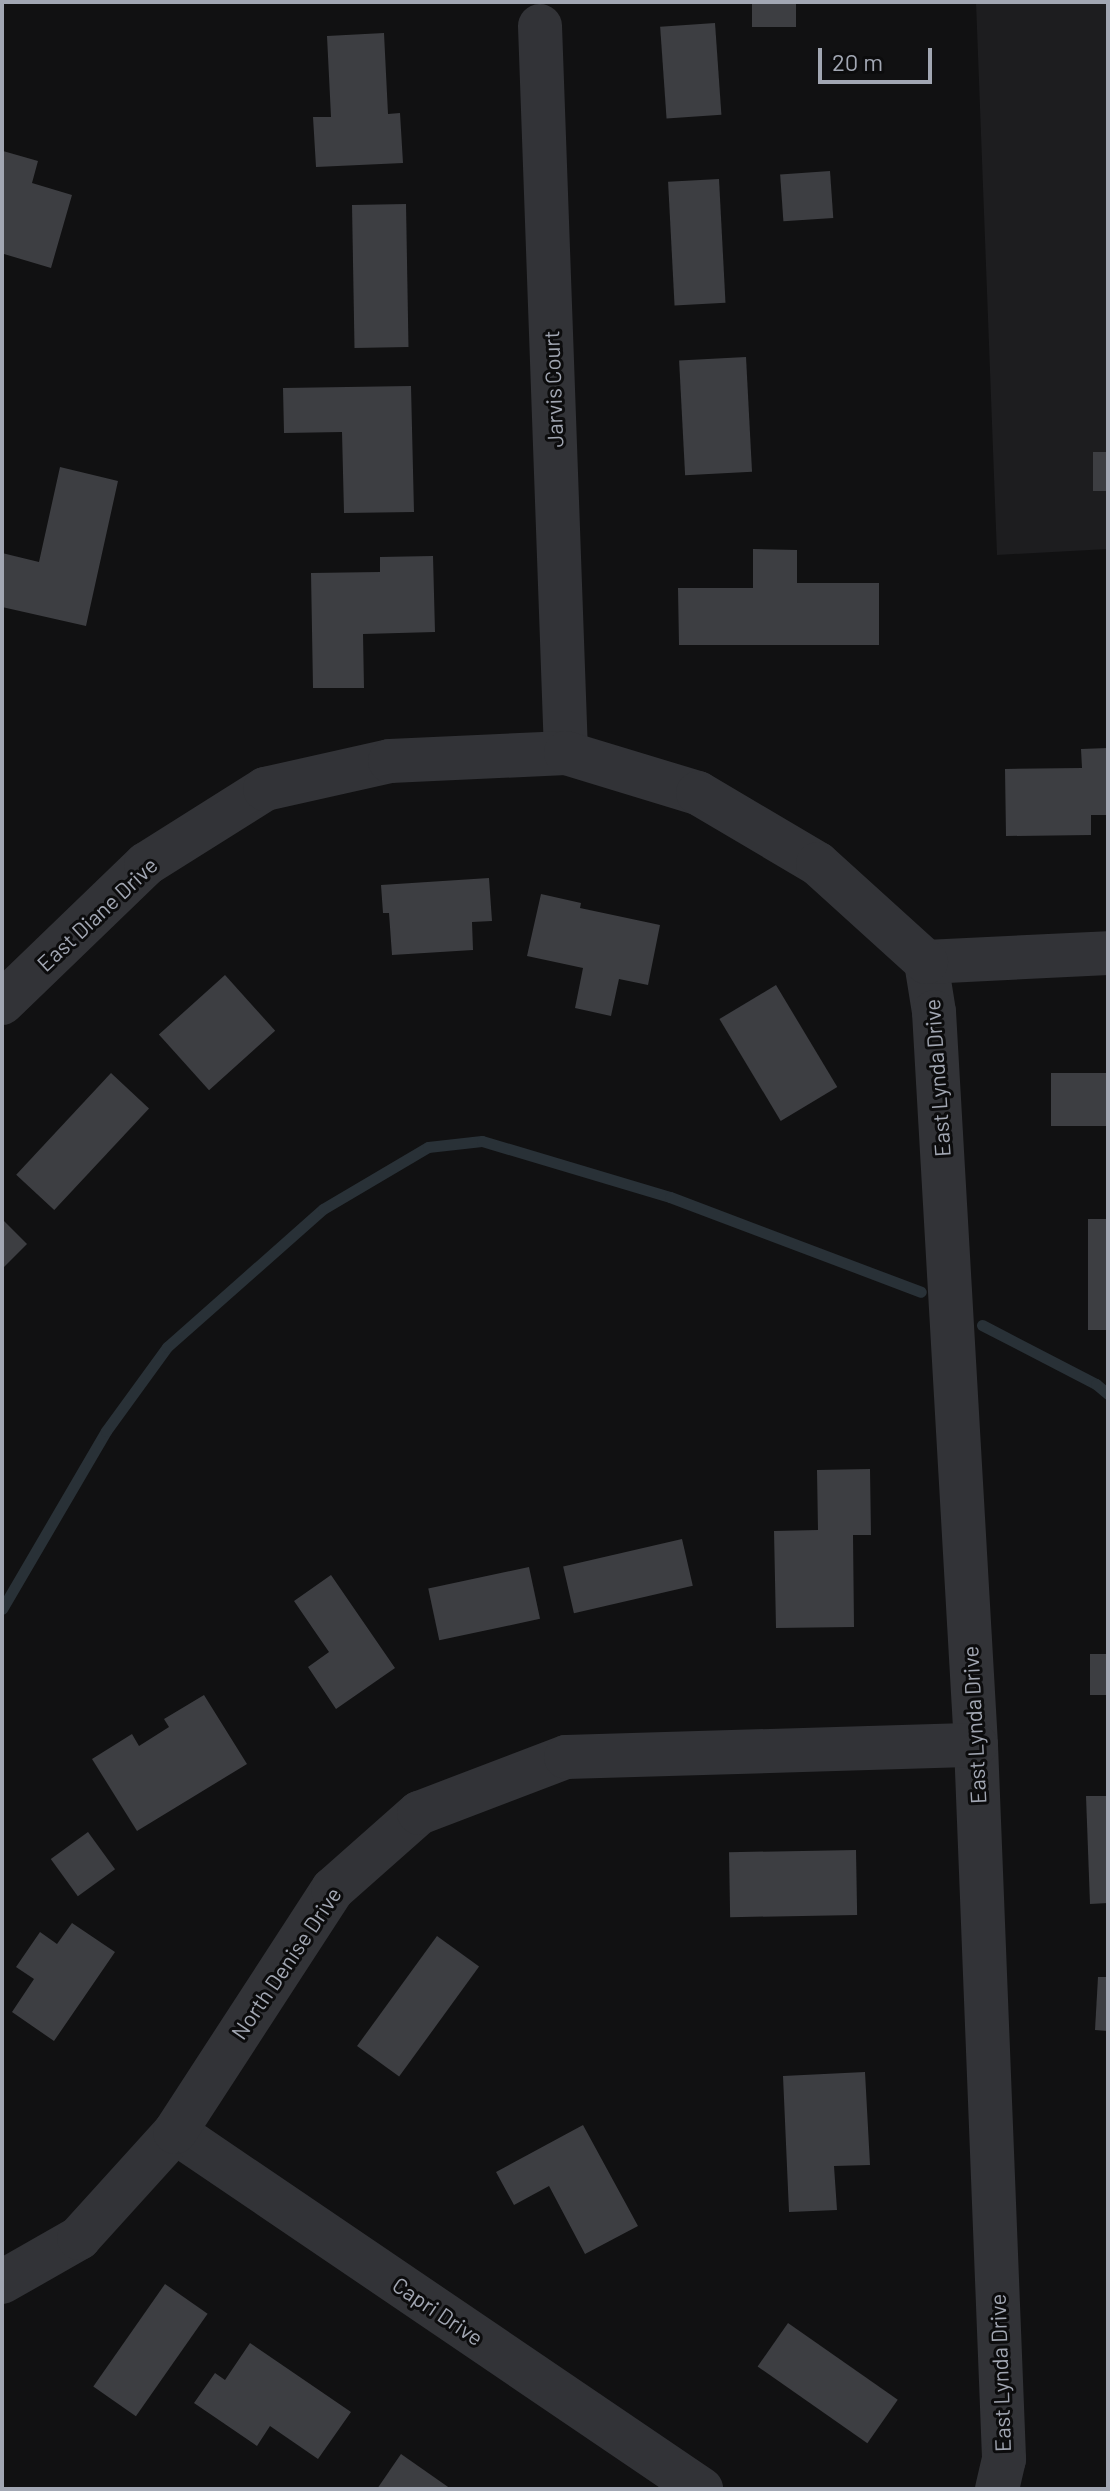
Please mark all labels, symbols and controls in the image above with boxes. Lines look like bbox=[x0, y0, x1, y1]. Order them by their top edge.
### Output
scale bar bbox=[822, 32, 936, 82]
text: 20 m bbox=[832, 47, 883, 76]
street label: Jarvis Court bbox=[538, 330, 568, 448]
street label: East Diane Drive bbox=[31, 852, 163, 976]
street label: East Lynda Drive bbox=[918, 998, 956, 1158]
street label: East Lynda Drive bbox=[957, 1645, 991, 1805]
street label: North Denise Drive bbox=[225, 1882, 347, 2044]
street label: Capri Drive bbox=[388, 2271, 488, 2351]
street label: East Lynda Drive bbox=[984, 2293, 1016, 2453]

